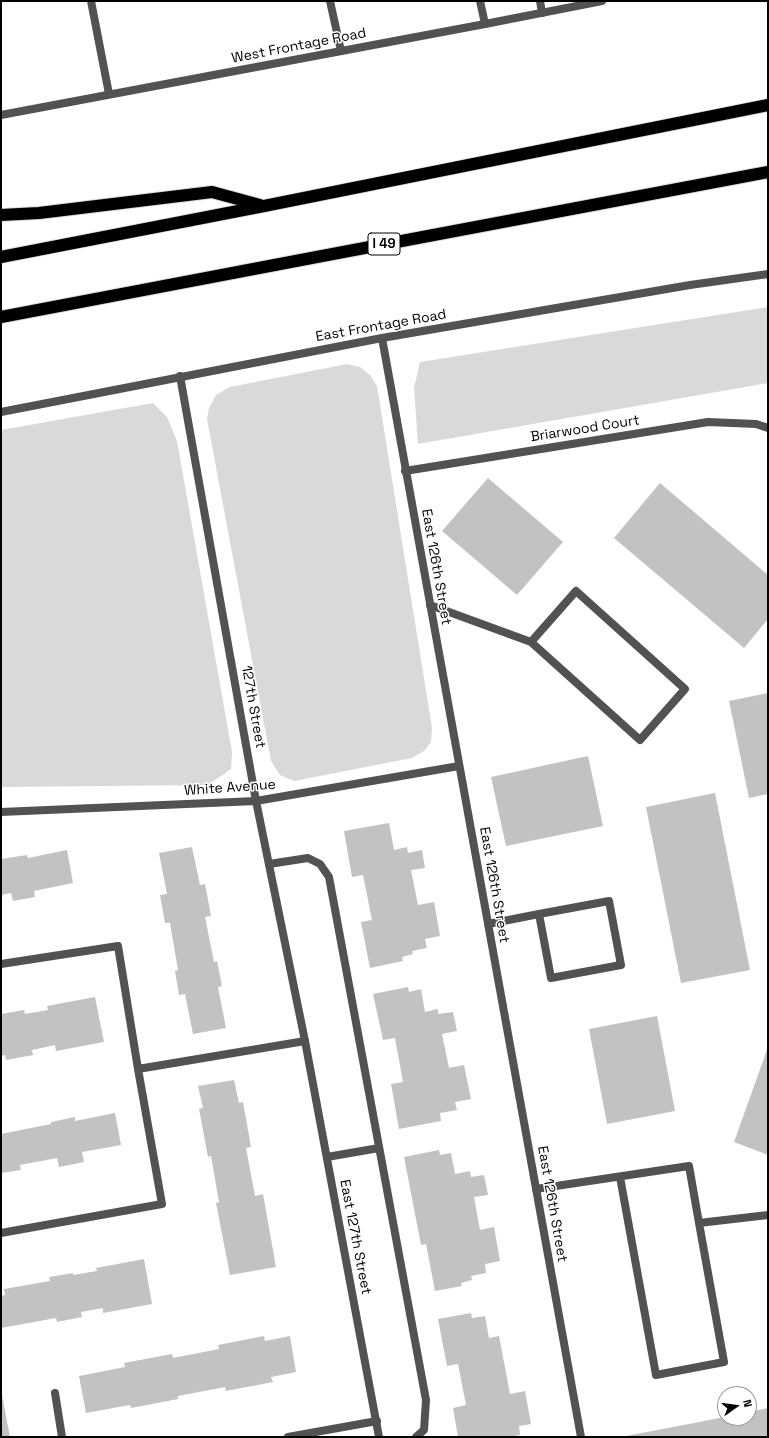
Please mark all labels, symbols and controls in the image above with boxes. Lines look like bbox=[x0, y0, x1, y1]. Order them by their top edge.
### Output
street label: West Frontage Road bbox=[230, 25, 368, 67]
road number: I 49 bbox=[368, 233, 400, 255]
street label: East Frontage Road bbox=[314, 306, 448, 346]
street label: Briarwood Court bbox=[529, 412, 641, 446]
street label: East 126th Street bbox=[418, 508, 454, 626]
street label: 127th Street bbox=[237, 664, 269, 750]
street label: White Avenue bbox=[184, 776, 276, 800]
street label: East 126th Street bbox=[476, 826, 512, 944]
street label: East 126th Street bbox=[534, 1145, 570, 1263]
street label: East 127th Street bbox=[336, 1178, 374, 1296]
north arrow bbox=[717, 1386, 757, 1426]
text: N bbox=[740, 1398, 755, 1409]

